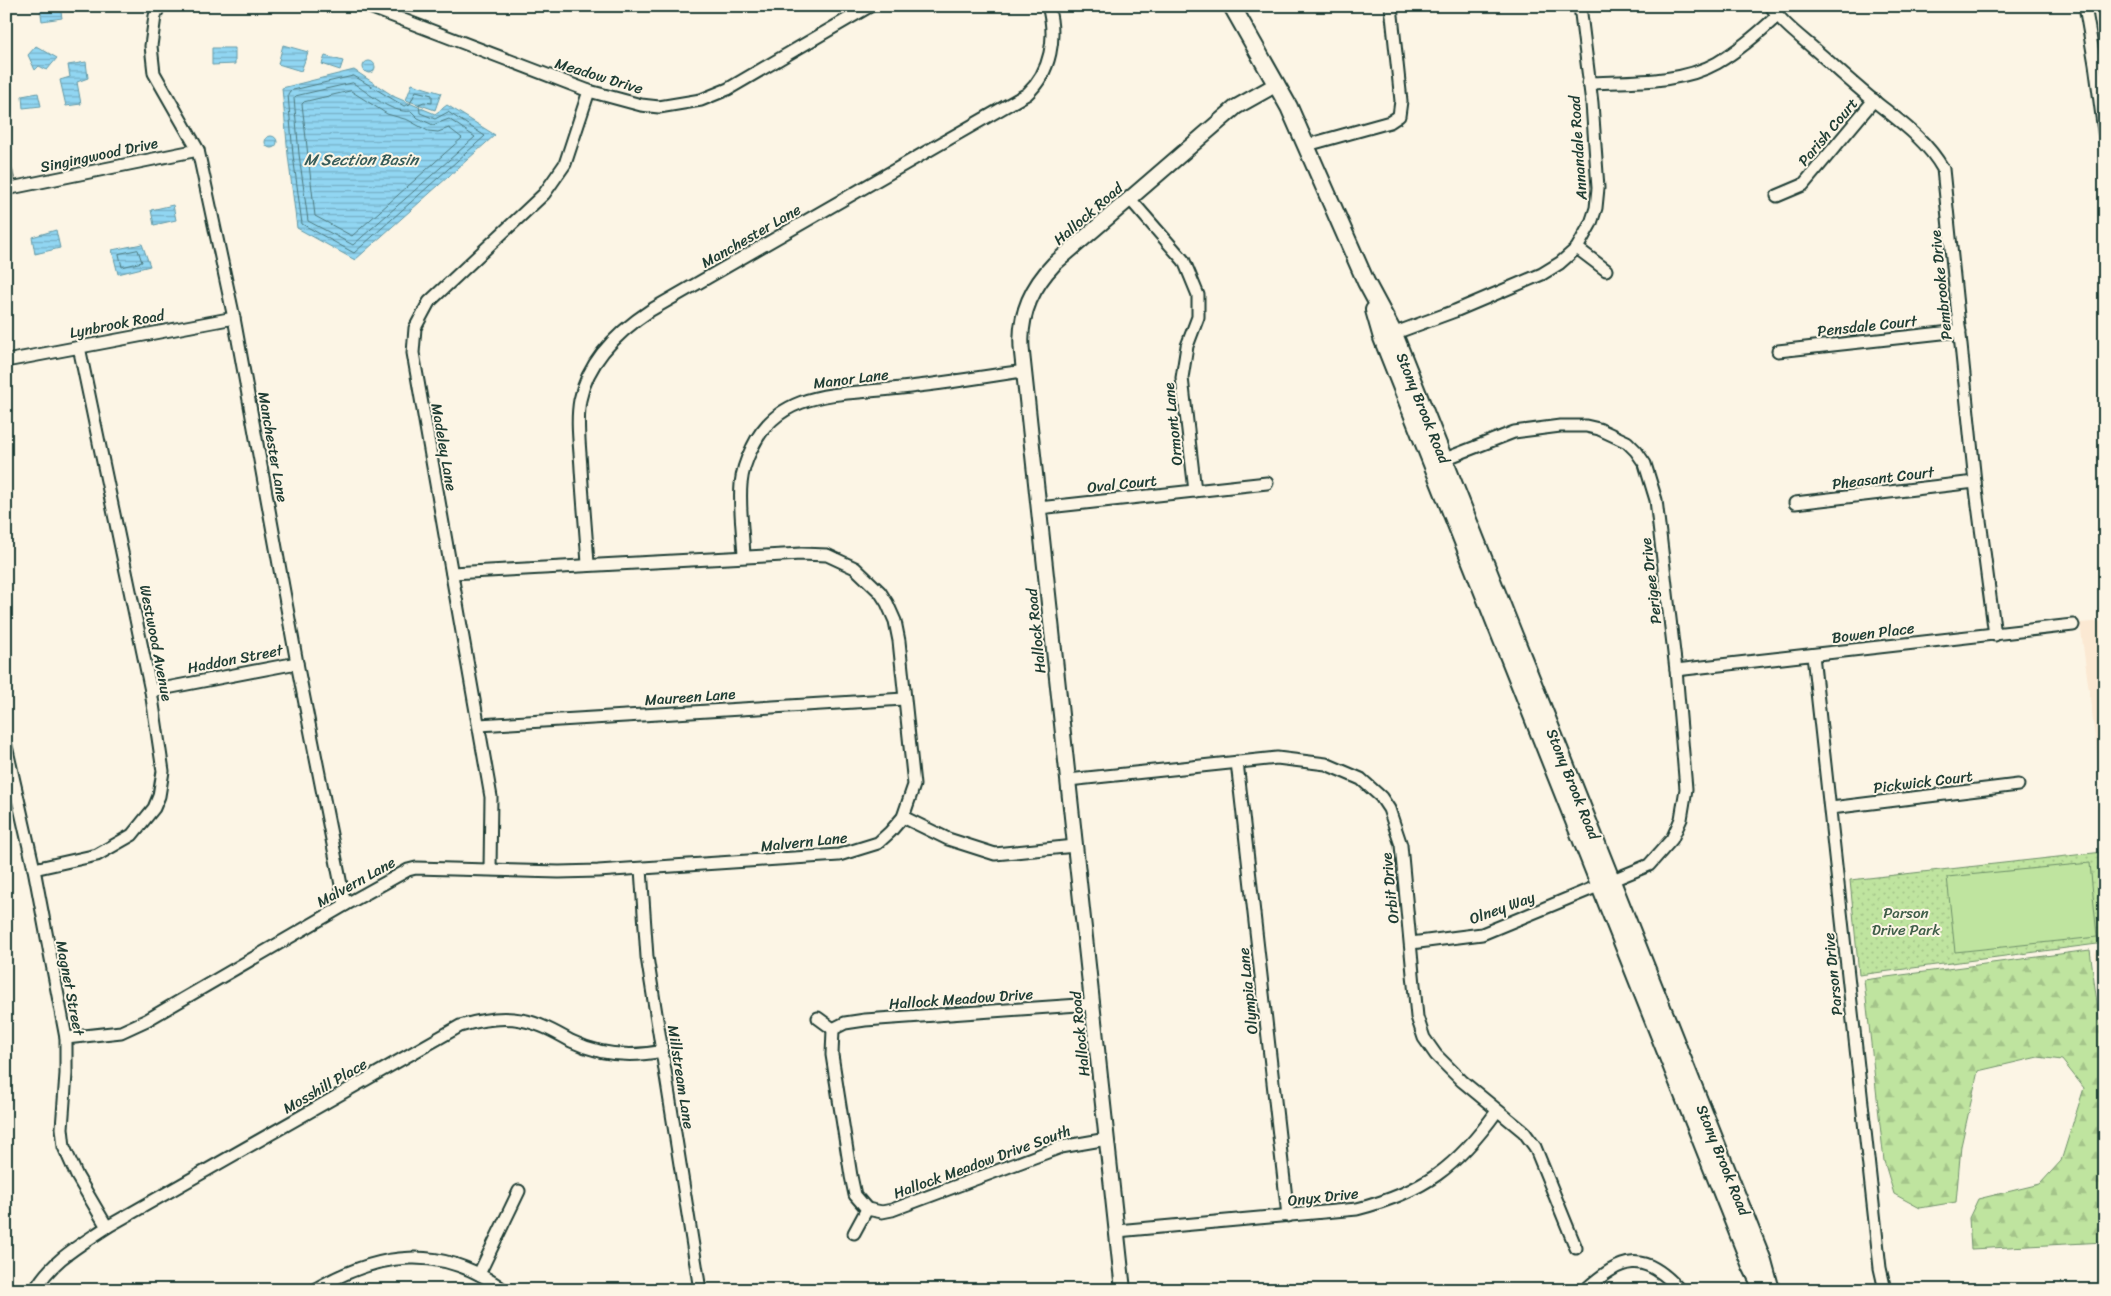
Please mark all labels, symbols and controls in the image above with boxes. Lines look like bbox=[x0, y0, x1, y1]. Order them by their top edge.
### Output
street label: Meadow Drive bbox=[552, 50, 647, 102]
street label: Parish Court bbox=[1791, 91, 1865, 172]
street label: Annandale Road bbox=[1561, 94, 1595, 202]
street label: Singingwood Drive bbox=[38, 130, 160, 180]
water label: M Section Basin bbox=[304, 145, 420, 174]
street label: Hallock Road bbox=[1047, 175, 1130, 252]
street label: Manchester Lane bbox=[696, 197, 806, 275]
street label: Pembrooke Drive bbox=[1922, 229, 1960, 341]
street label: Lynbrook Road bbox=[67, 302, 168, 346]
street label: Pensdale Court bbox=[1816, 308, 1919, 344]
street label: Stony Brook Road bbox=[1389, 348, 1458, 469]
street label: Manor Lane bbox=[812, 361, 891, 397]
street label: Ormont Lane bbox=[1156, 381, 1190, 467]
street label: Manchester Lane bbox=[250, 390, 296, 505]
street label: Madeley Lane bbox=[423, 401, 465, 493]
street label: Pheasant Court bbox=[1831, 459, 1936, 497]
street label: Oval Court bbox=[1086, 467, 1159, 501]
street label: Perigee Drive bbox=[1633, 536, 1669, 626]
street label: Westwood Avenue bbox=[132, 583, 180, 703]
street label: Hallock Road bbox=[1018, 586, 1053, 675]
street label: Bowen Place bbox=[1830, 615, 1916, 651]
street label: Haddon Street bbox=[185, 637, 286, 681]
street label: Maureen Lane bbox=[644, 681, 736, 713]
street label: Stony Brook Road bbox=[1539, 724, 1608, 845]
street label: Pickwick Court bbox=[1872, 763, 1975, 801]
street label: Malvern Lane bbox=[759, 824, 849, 859]
street label: Malvern Lane bbox=[312, 849, 401, 914]
street label: Orbit Drive bbox=[1373, 851, 1407, 925]
street label: Olney Way bbox=[1465, 884, 1539, 932]
park label: Parson Drive Park bbox=[1872, 900, 1941, 943]
street label: Parson Drive bbox=[1816, 931, 1850, 1017]
street label: Magnet Street bbox=[48, 938, 92, 1039]
street label: Olympia Lane bbox=[1230, 946, 1265, 1036]
street label: Hallock Meadow Drive bbox=[888, 981, 1034, 1017]
street label: Hallock Road bbox=[1062, 989, 1097, 1078]
street label: Millstream Lane bbox=[660, 1023, 702, 1131]
street label: Mosshill Place bbox=[278, 1051, 373, 1121]
street label: Stony Brook Road bbox=[1689, 1100, 1758, 1221]
street label: Hallock Meadow Drive South bbox=[890, 1118, 1075, 1206]
street label: Onyx Drive bbox=[1286, 1180, 1360, 1214]

